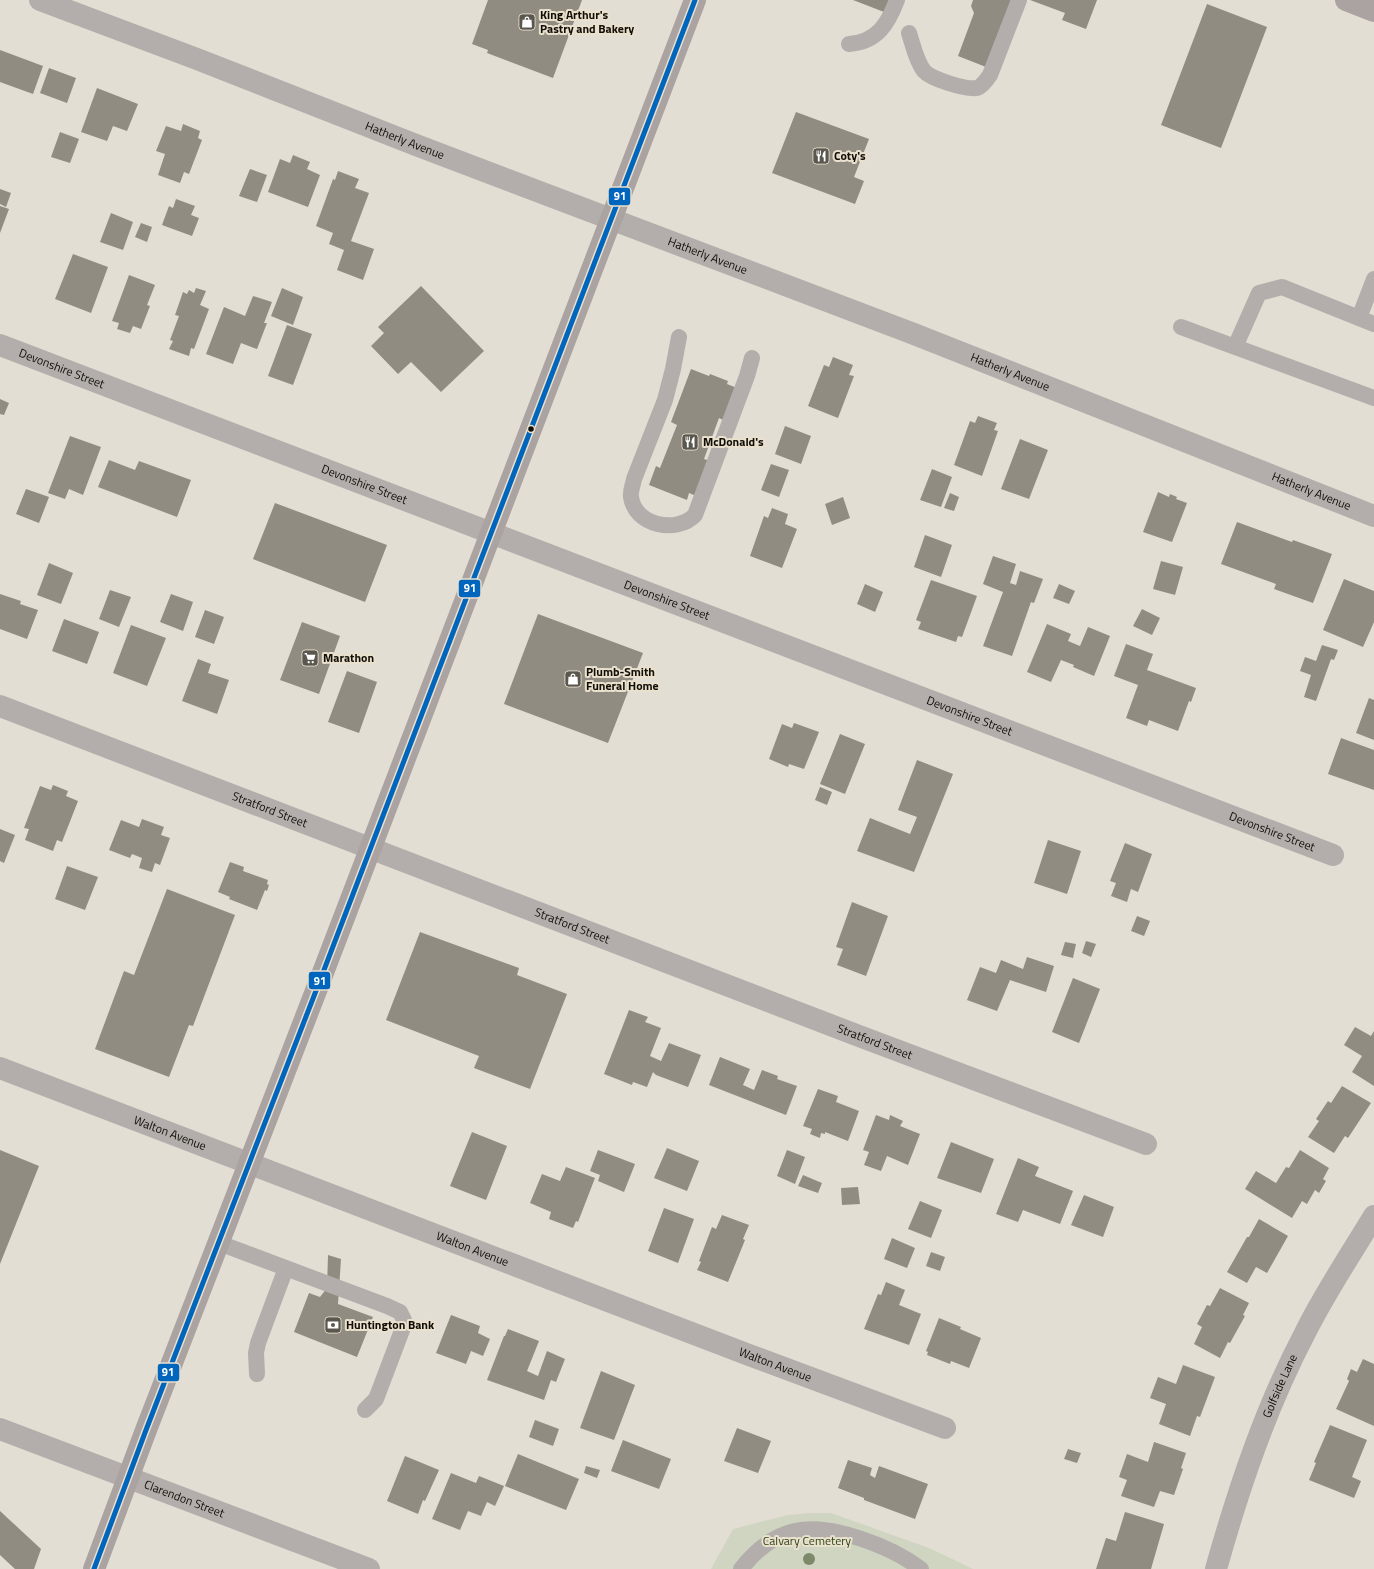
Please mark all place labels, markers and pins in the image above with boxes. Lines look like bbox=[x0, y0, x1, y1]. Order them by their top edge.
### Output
place label: King Arthur's Pastry and Bakery bbox=[540, 5, 634, 38]
shop icon: King Arthur's Pastry and Bakery bbox=[517, 12, 537, 32]
restaurant icon: Coty's bbox=[811, 146, 831, 166]
place label: Coty's bbox=[834, 146, 866, 165]
unlabelled marker bbox=[526, 424, 536, 434]
restaurant icon: McDonald's bbox=[680, 432, 700, 452]
place label: McDonald's bbox=[703, 432, 764, 451]
supermarket icon: Marathon bbox=[300, 648, 320, 668]
place label: Marathon bbox=[323, 648, 374, 667]
place label: Plumb-Smith Funeral Home bbox=[586, 662, 659, 695]
shop icon: Plumb-Smith Funeral Home bbox=[563, 669, 583, 689]
bank icon: Huntington Bank bbox=[323, 1315, 343, 1335]
place label: Huntington Bank bbox=[346, 1315, 435, 1334]

